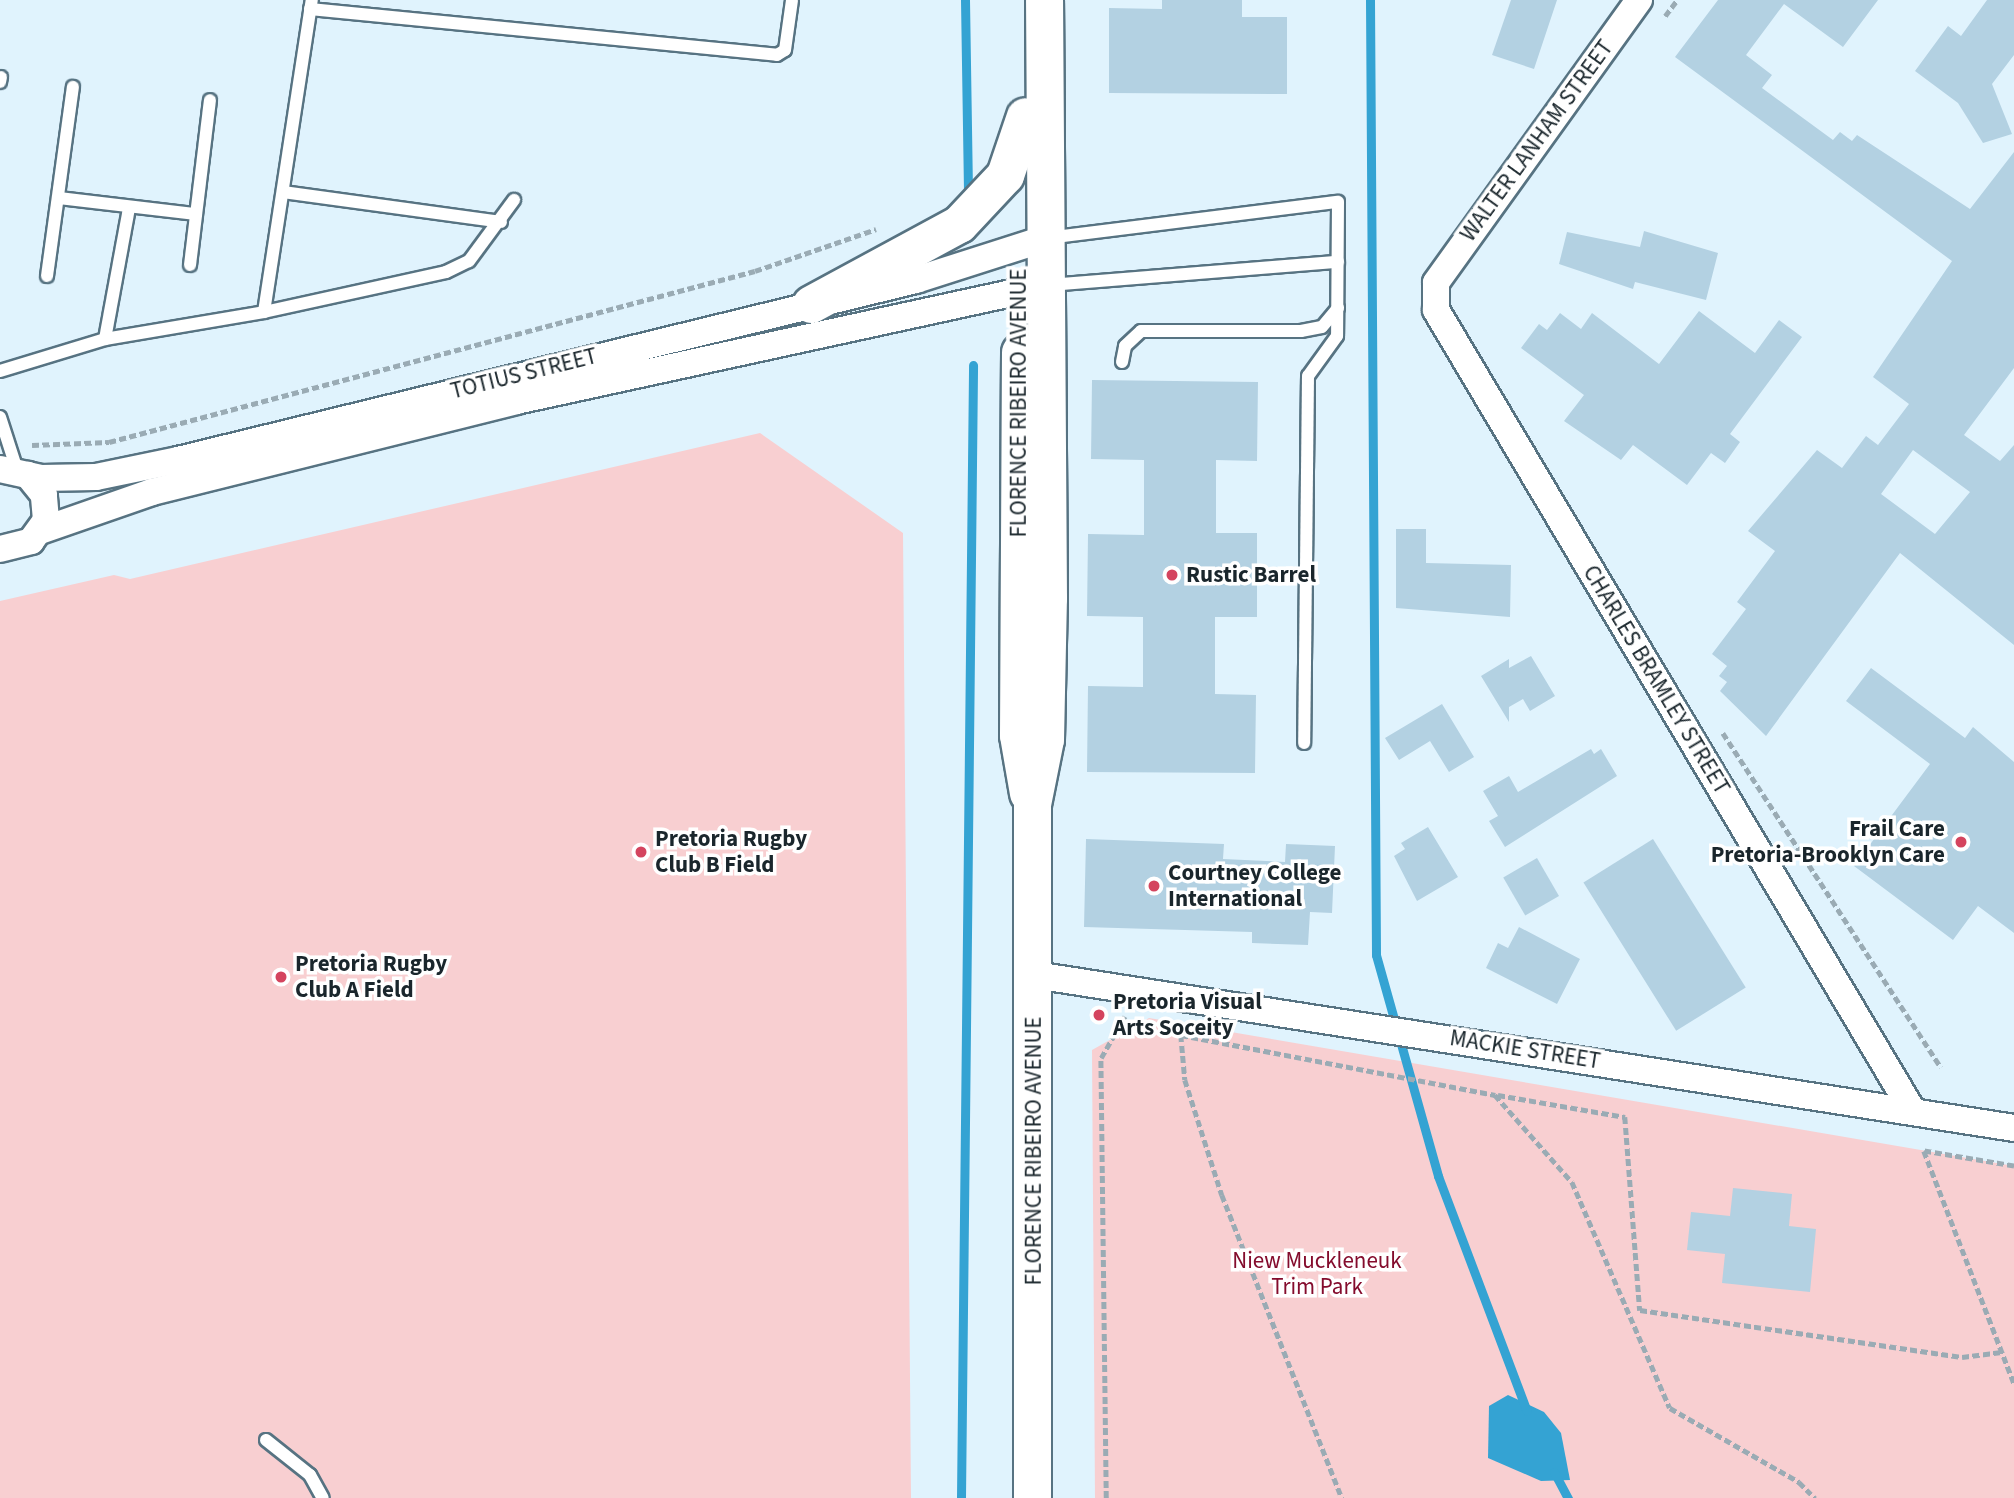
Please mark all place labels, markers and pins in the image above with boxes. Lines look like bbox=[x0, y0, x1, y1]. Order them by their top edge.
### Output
place label: Rustic Barrel bbox=[1186, 561, 1316, 589]
marker: Rustic Barrel bbox=[1164, 567, 1180, 583]
place label: Frail Care Pretoria-Brooklyn Care bbox=[1711, 815, 1945, 869]
place label: Pretoria Rugby Club B Field bbox=[655, 825, 807, 879]
marker: Frail Care Pretoria-Brooklyn Care bbox=[1951, 832, 1971, 852]
marker: Pretoria Rugby Club B Field bbox=[633, 844, 649, 860]
place label: Courtney College International bbox=[1168, 859, 1341, 913]
marker: Courtney College International bbox=[1146, 878, 1162, 894]
place label: Pretoria Rugby Club A Field bbox=[295, 950, 447, 1004]
marker: Pretoria Rugby Club A Field bbox=[273, 969, 289, 985]
place label: Pretoria Visual Arts Soceity bbox=[1113, 988, 1262, 1042]
marker: Pretoria Visual Arts Soceity bbox=[1091, 1007, 1107, 1023]

